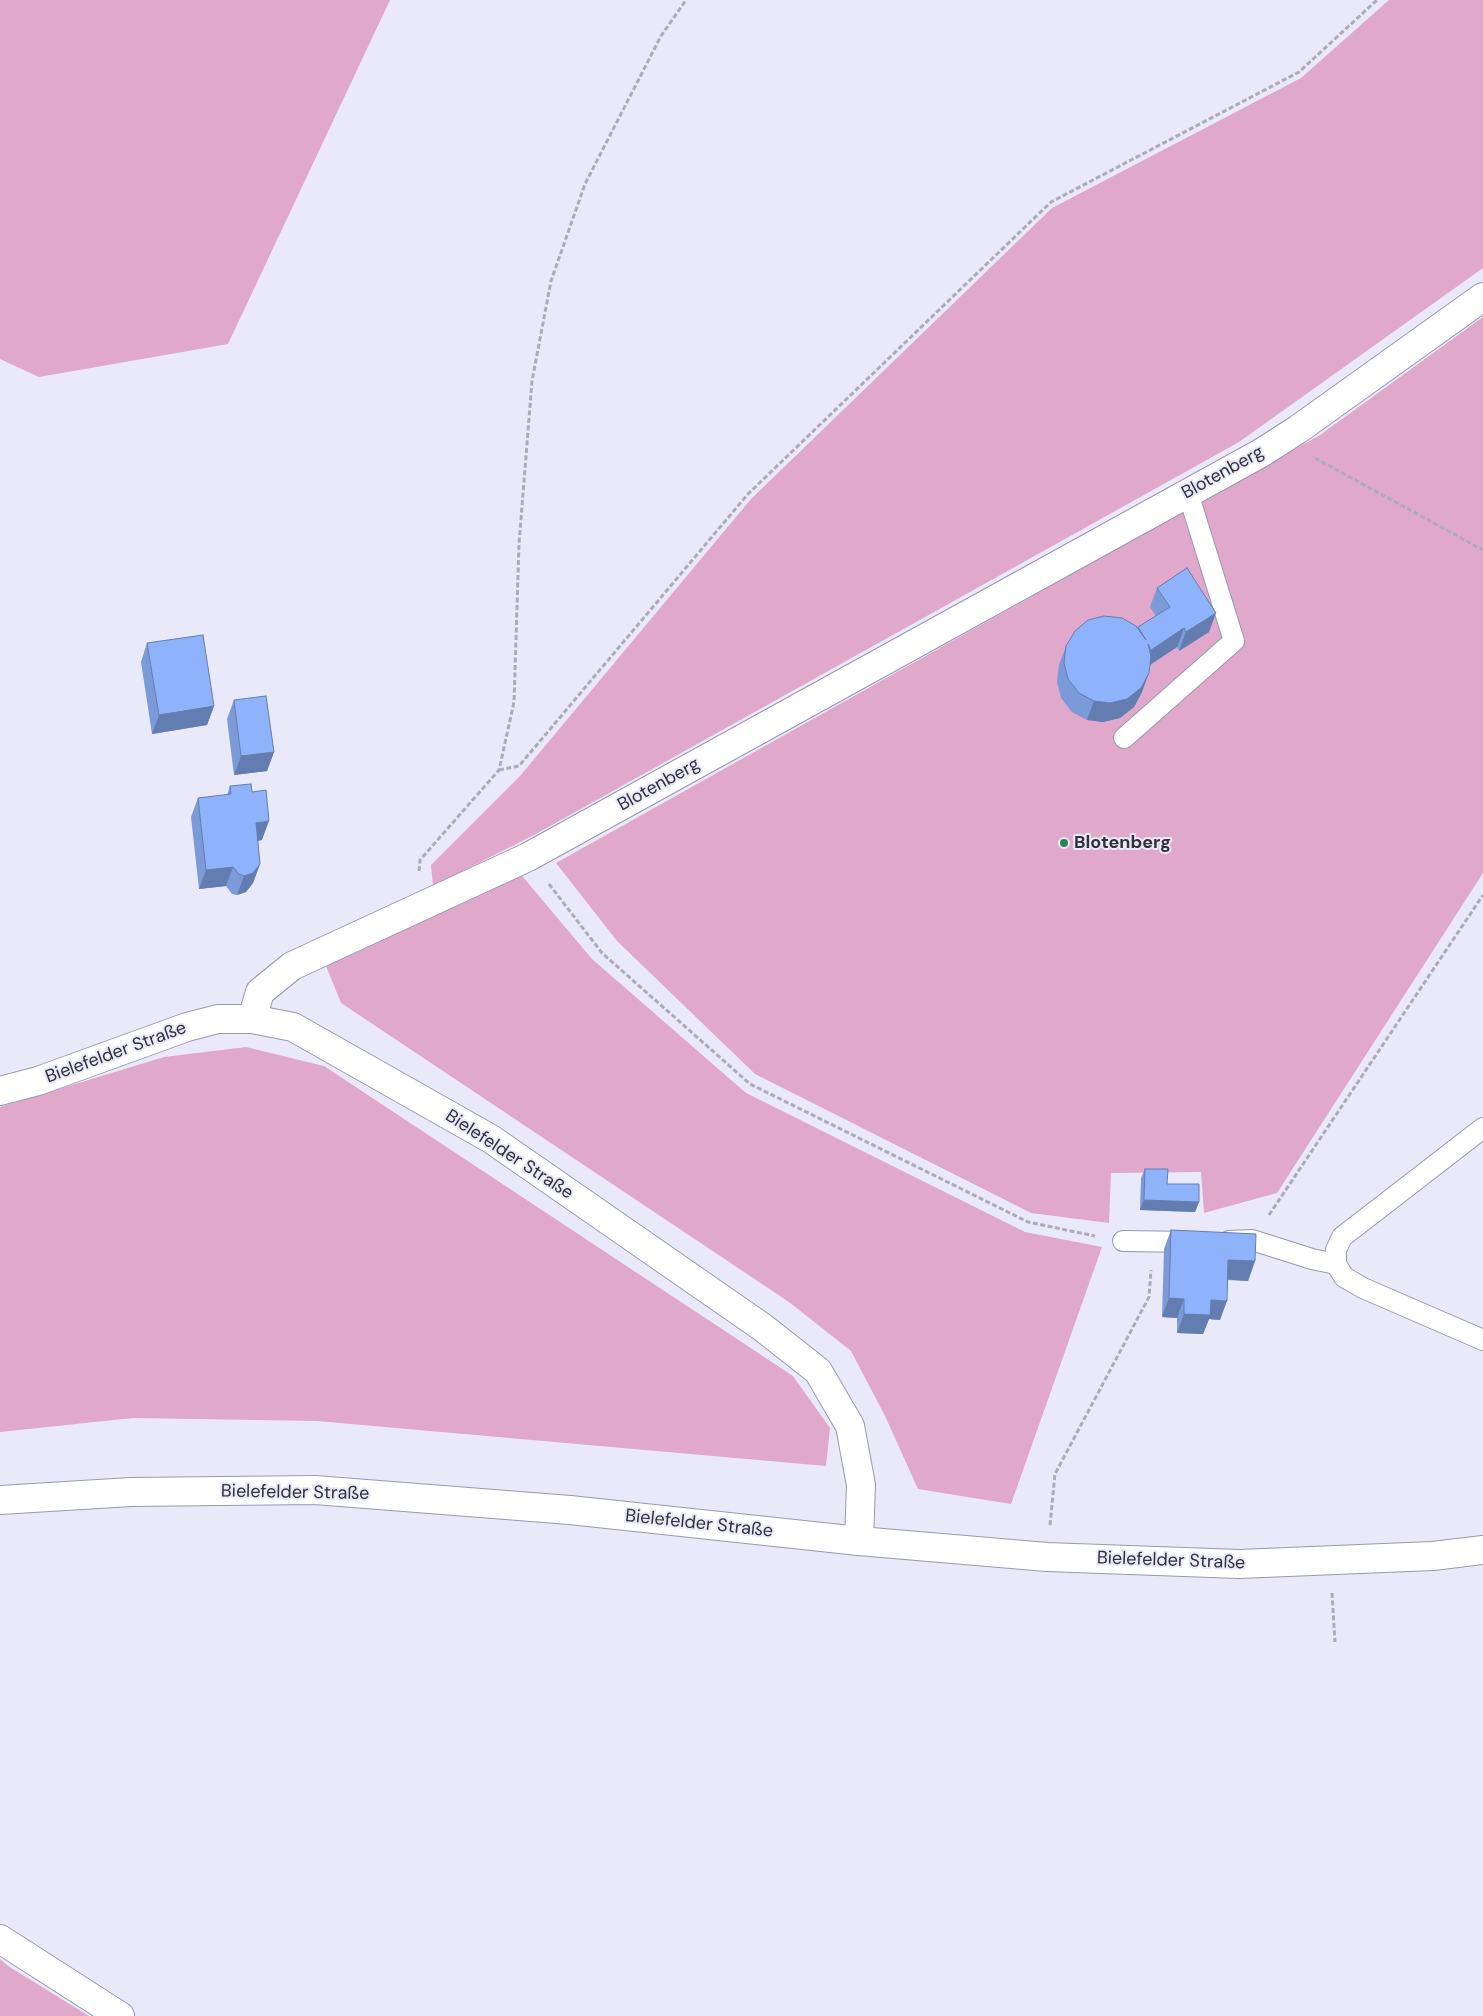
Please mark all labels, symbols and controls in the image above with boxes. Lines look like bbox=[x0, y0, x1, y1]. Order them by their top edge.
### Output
street label: Blotenberg bbox=[1178, 442, 1268, 504]
street label: Blotenberg bbox=[614, 754, 704, 816]
place label: Blotenberg bbox=[1074, 832, 1171, 854]
marker: Blotenberg bbox=[1058, 837, 1070, 849]
street label: Bielefelder Straße bbox=[43, 1017, 189, 1089]
street label: Bielefelder Straße bbox=[441, 1106, 577, 1204]
street label: Bielefelder Straße bbox=[221, 1481, 369, 1505]
street label: Bielefelder Straße bbox=[624, 1506, 774, 1542]
street label: Bielefelder Straße bbox=[1096, 1548, 1246, 1574]

